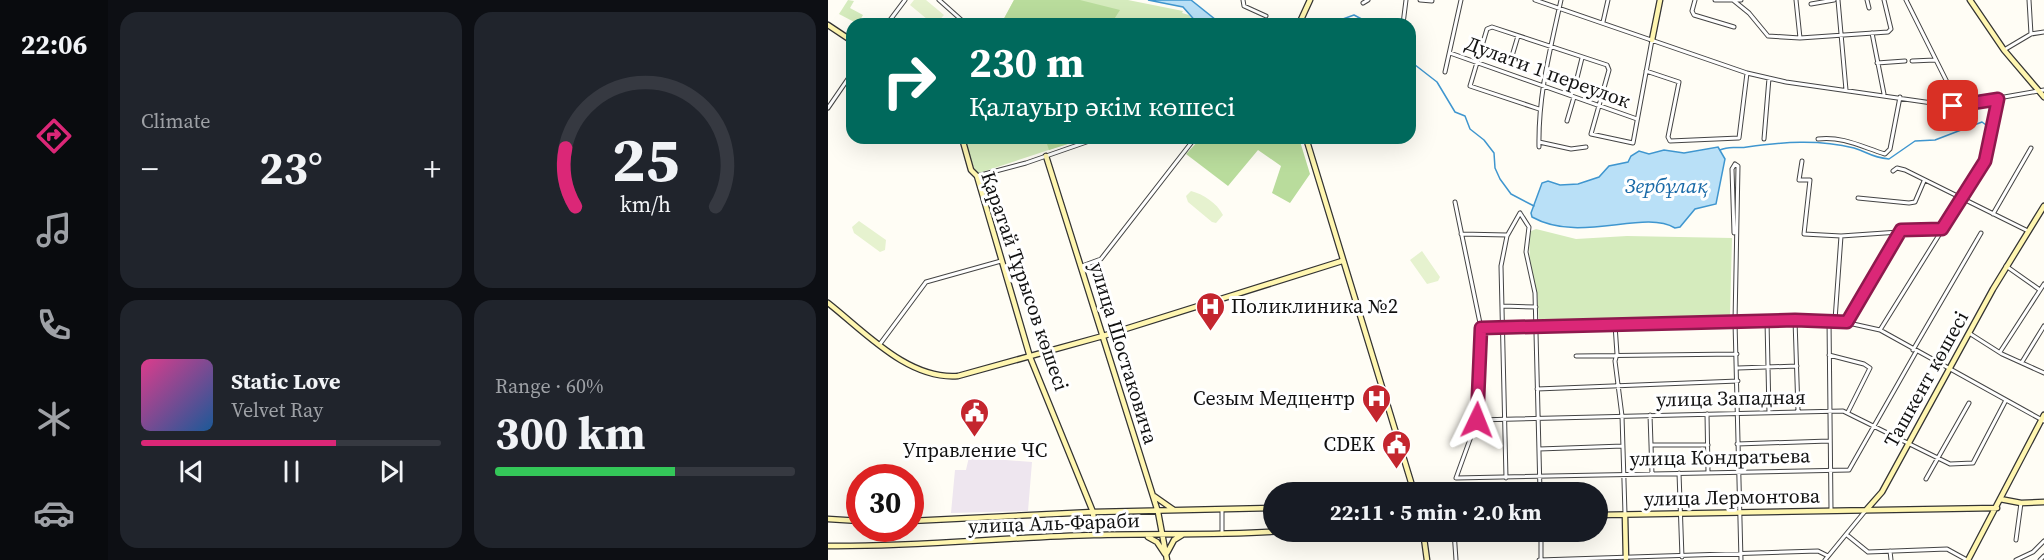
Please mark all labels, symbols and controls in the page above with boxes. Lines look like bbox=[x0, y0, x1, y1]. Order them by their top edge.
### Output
text: 22:06 bbox=[21, 26, 87, 63]
street label: Дулати 1 переулок bbox=[1462, 29, 1634, 115]
text: 230 m bbox=[969, 33, 1084, 91]
icon: right bbox=[870, 42, 948, 120]
pin bbox=[1927, 80, 1978, 131]
text: Қалауыр әкім көшесі bbox=[969, 88, 1235, 125]
icon: arrive bbox=[1936, 89, 1969, 122]
text: Climate bbox=[141, 107, 210, 135]
icon: directions bbox=[33, 115, 75, 157]
text: 25 bbox=[611, 116, 679, 202]
text: 23° bbox=[259, 137, 323, 199]
text: − bbox=[141, 146, 159, 191]
text: + bbox=[423, 146, 441, 191]
street label: Қаратай Тұрысов көшесі bbox=[974, 168, 1076, 394]
water label: Зербұлақ bbox=[1625, 171, 1708, 200]
text: km/h bbox=[619, 190, 671, 219]
icon: music bbox=[33, 209, 75, 251]
street label: улица Шостаковича bbox=[1083, 259, 1165, 448]
hospital icon: Поликлиника №2 bbox=[1194, 290, 1226, 332]
place label: Поликлиника №2 bbox=[1231, 292, 1398, 320]
icon: phone bbox=[33, 304, 75, 346]
street label: Ташкент көшесі bbox=[1877, 306, 1975, 452]
text: Static Love bbox=[231, 366, 341, 396]
text: Range · 60% bbox=[495, 372, 604, 400]
hospital icon: Сезым Медцентр bbox=[1360, 382, 1392, 424]
street label: улица Западная bbox=[1656, 383, 1806, 413]
place label: Сезым Медцентр bbox=[1193, 384, 1355, 412]
position arrow bbox=[1445, 388, 1509, 452]
text: Velvet Ray bbox=[231, 396, 323, 424]
public building icon: Управление ЧС bbox=[959, 396, 991, 438]
icon: climate bbox=[33, 398, 75, 440]
text: 300 km bbox=[495, 402, 646, 464]
public building icon: CDEK bbox=[1380, 428, 1412, 470]
place label: CDEK bbox=[1323, 430, 1376, 458]
place label: Управление ЧС bbox=[903, 436, 1047, 464]
street label: улица Кондратьева bbox=[1629, 441, 1811, 473]
icon: previous bbox=[175, 455, 208, 488]
icon: pause bbox=[275, 455, 308, 488]
icon: next bbox=[375, 455, 408, 488]
speed limit sign: 30 bbox=[846, 464, 924, 542]
street label: улица Лермонтова bbox=[1644, 481, 1821, 513]
icon: car bbox=[33, 492, 75, 534]
text: 22:11 · 5 min · 2.0 km bbox=[1330, 497, 1541, 527]
street label: улица Аль-Фараби bbox=[968, 506, 1140, 540]

